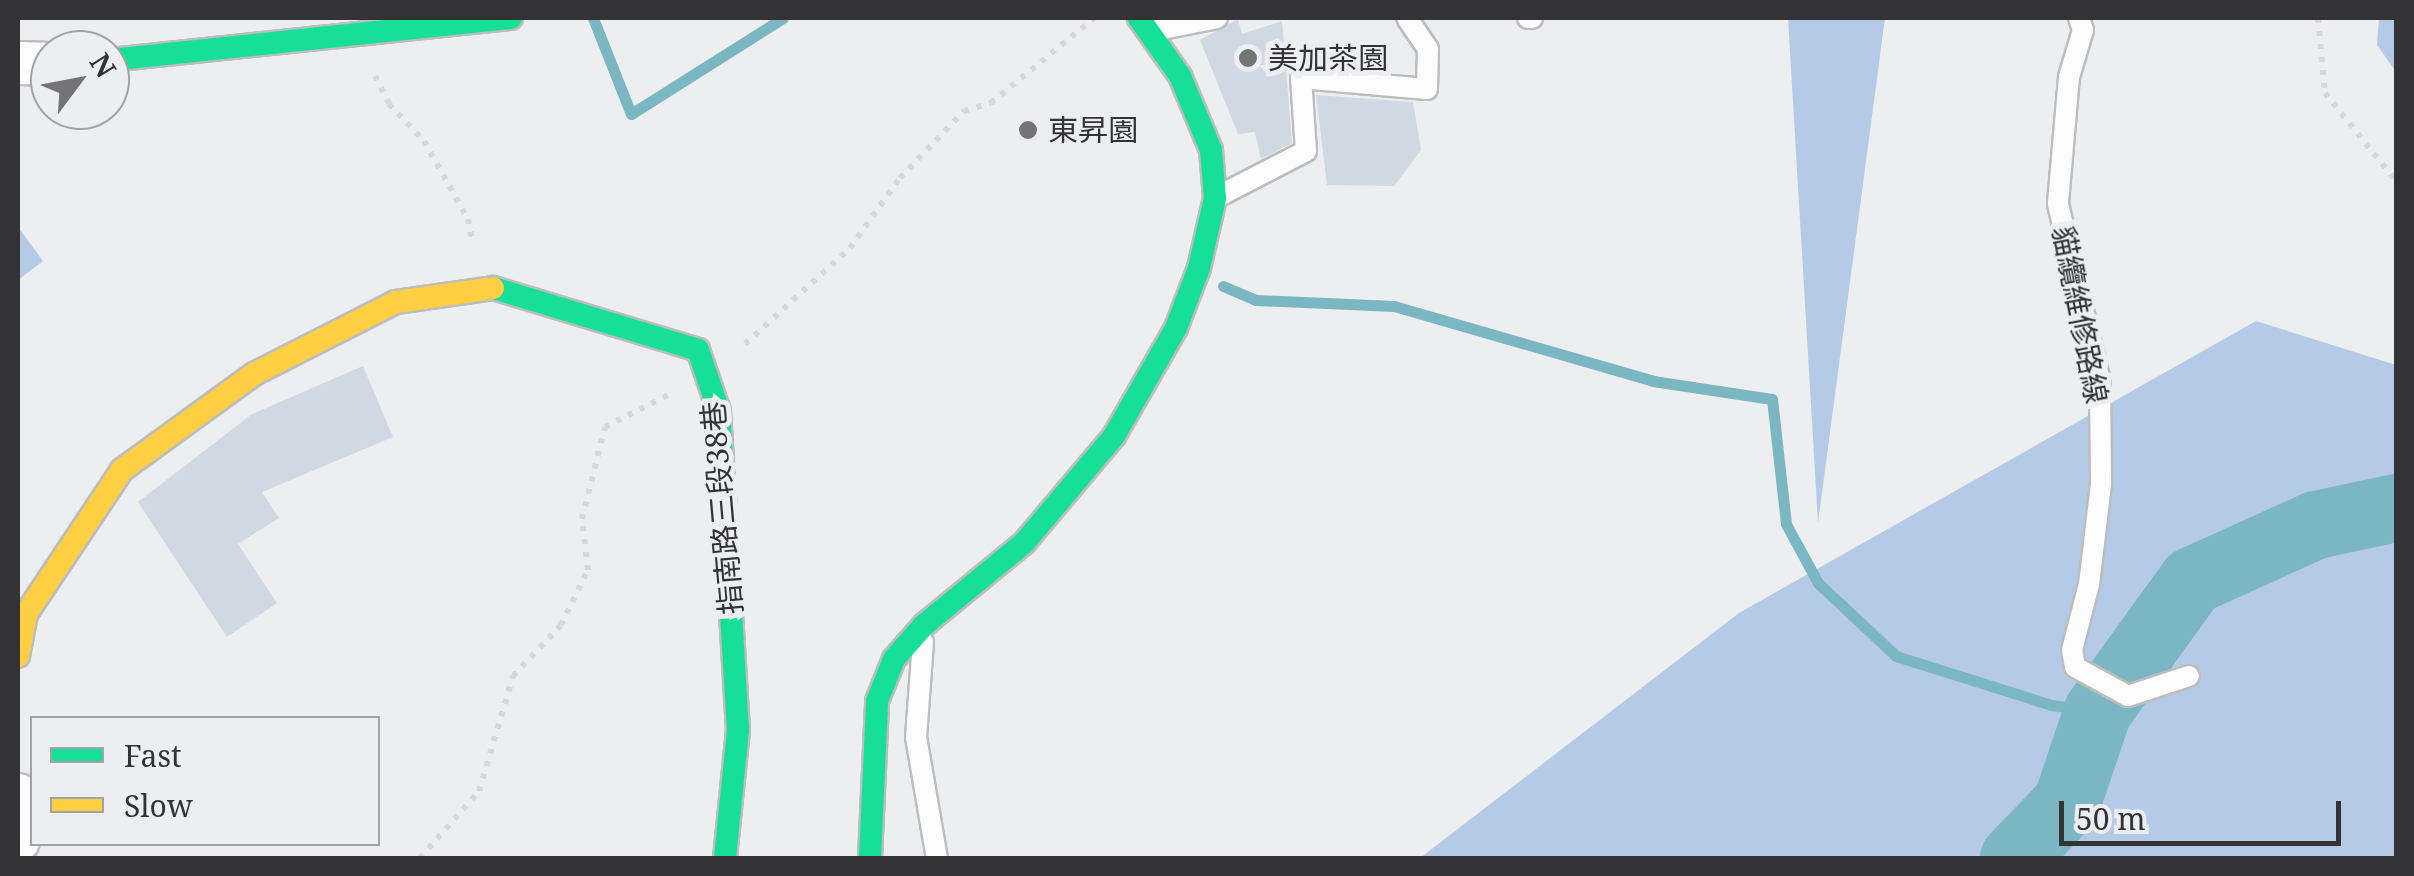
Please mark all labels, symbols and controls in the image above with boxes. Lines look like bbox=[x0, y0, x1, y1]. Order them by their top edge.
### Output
north arrow bbox=[30, 30, 130, 130]
place label: 美加茶園 bbox=[1268, 40, 1388, 76]
text: N bbox=[82, 46, 126, 85]
marker: 美加茶園 bbox=[1237, 47, 1259, 69]
place label: 東昇園 bbox=[1048, 112, 1138, 148]
marker: 東昇園 bbox=[1017, 119, 1039, 141]
street label: 貓纜維修路線 bbox=[2045, 223, 2115, 407]
street label: 指南路三段38巷 bbox=[695, 400, 749, 616]
legend bbox=[30, 716, 380, 846]
text: Fast bbox=[124, 735, 181, 776]
scale bar bbox=[2064, 781, 2346, 843]
text: Slow bbox=[124, 785, 193, 826]
text: 50 m bbox=[2076, 798, 2146, 839]

